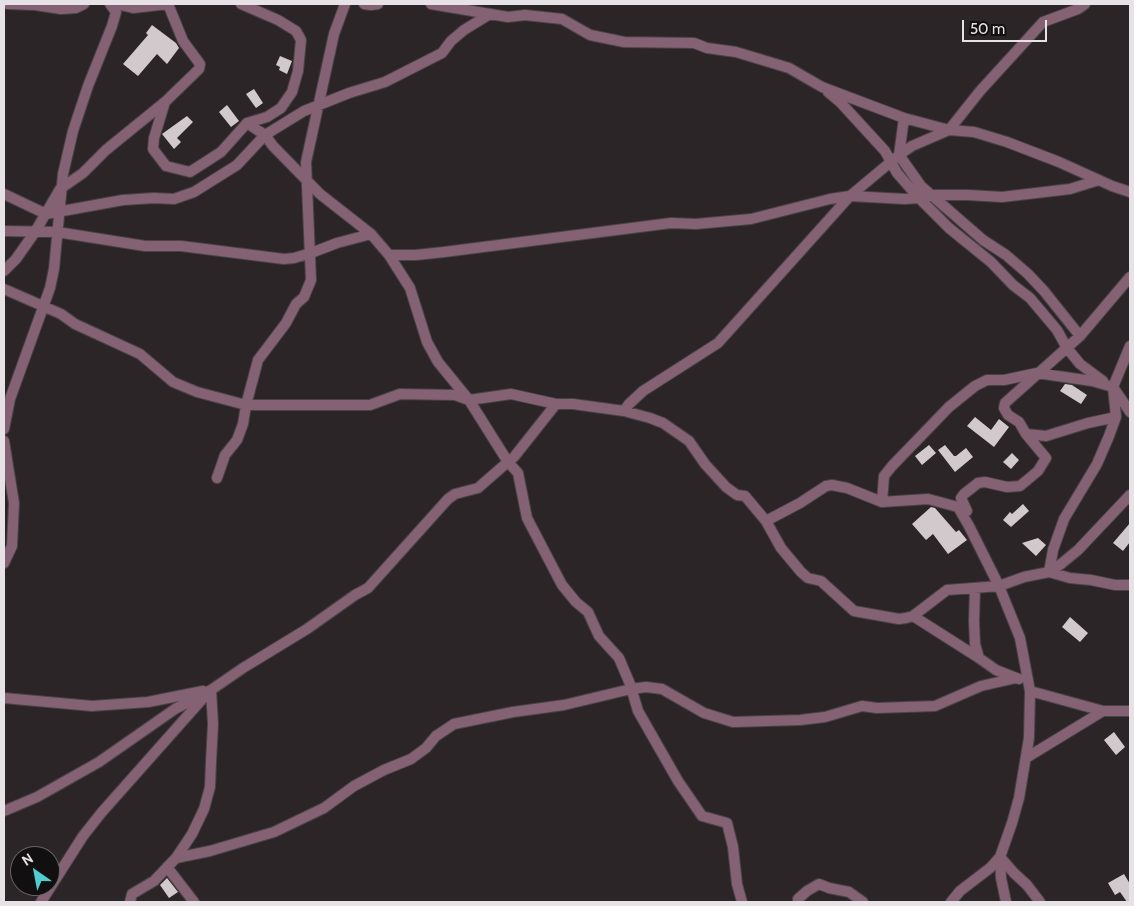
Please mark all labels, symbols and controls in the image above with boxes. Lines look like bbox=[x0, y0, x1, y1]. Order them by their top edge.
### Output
scale bar bbox=[964, 10, 1049, 42]
text: 50 m bbox=[970, 20, 1005, 38]
north arrow bbox=[10, 846, 60, 896]
text: N bbox=[18, 849, 36, 870]

